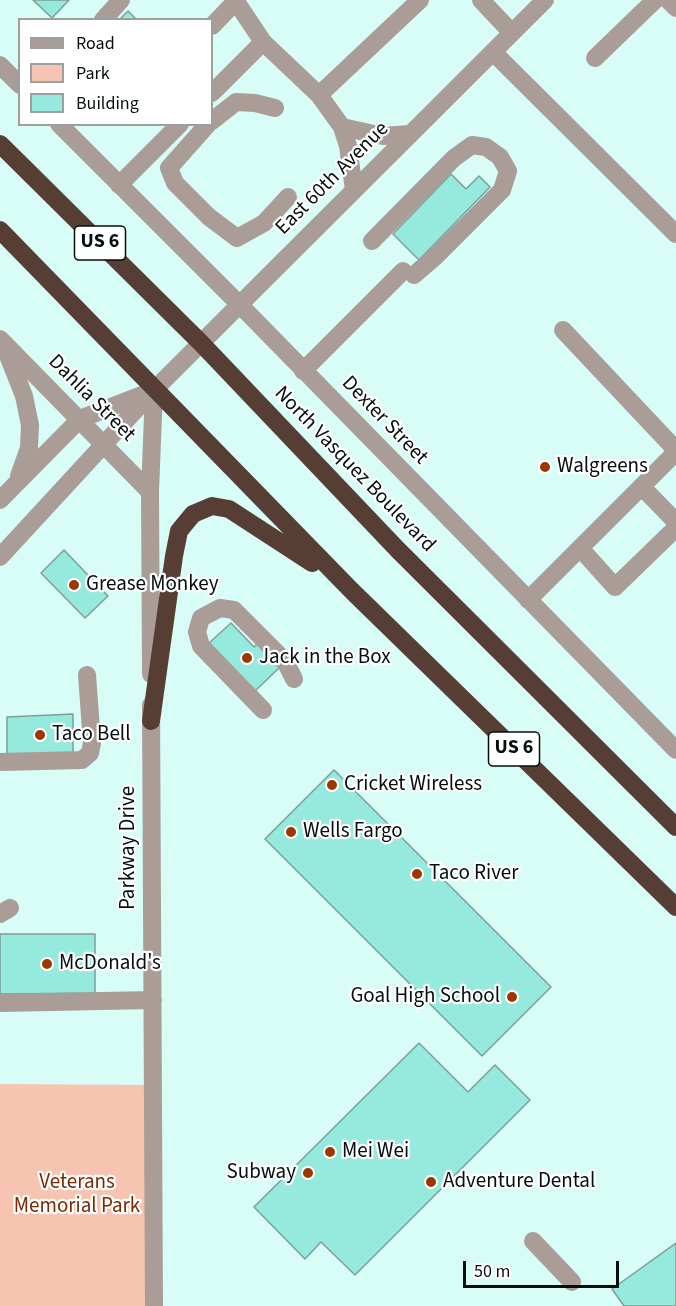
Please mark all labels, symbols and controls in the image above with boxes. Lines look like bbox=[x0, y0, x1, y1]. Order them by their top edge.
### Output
legend bbox=[18, 18, 213, 126]
text: Road bbox=[76, 31, 115, 56]
text: Park bbox=[76, 61, 110, 86]
text: Building bbox=[76, 91, 139, 116]
street label: East 60th Avenue bbox=[271, 117, 395, 241]
road number: US 6 bbox=[74, 226, 126, 260]
street label: Dahlia Street bbox=[42, 350, 140, 448]
street label: Dexter Street bbox=[336, 371, 432, 471]
street label: North Vasquez Boulevard bbox=[268, 382, 440, 558]
place label: Walgreens bbox=[557, 454, 648, 480]
marker: Walgreens bbox=[538, 460, 552, 474]
place label: Grease Monkey bbox=[86, 572, 219, 598]
marker: Grease Monkey bbox=[67, 578, 81, 592]
place label: Jack in the Box bbox=[259, 645, 391, 671]
marker: Jack in the Box bbox=[240, 651, 254, 665]
place label: Taco Bell bbox=[52, 722, 131, 748]
marker: Taco Bell bbox=[33, 728, 47, 742]
road number: US 6 bbox=[488, 732, 540, 766]
place label: Cricket Wireless bbox=[344, 772, 482, 798]
marker: Cricket Wireless bbox=[325, 778, 339, 792]
street label: Parkway Drive bbox=[116, 786, 142, 910]
place label: Wells Fargo bbox=[303, 819, 403, 845]
marker: Wells Fargo bbox=[284, 825, 298, 839]
place label: Taco River bbox=[429, 861, 519, 887]
marker: Taco River bbox=[410, 867, 424, 881]
place label: McDonald's bbox=[59, 951, 161, 977]
marker: McDonald's bbox=[40, 957, 54, 971]
place label: Goal High School bbox=[350, 984, 500, 1010]
marker: Goal High School bbox=[505, 990, 519, 1004]
place label: Mei Wei bbox=[342, 1139, 409, 1165]
marker: Mei Wei bbox=[323, 1145, 337, 1159]
place label: Subway bbox=[227, 1160, 296, 1186]
marker: Subway bbox=[301, 1166, 315, 1180]
place label: Adventure Dental bbox=[443, 1169, 595, 1195]
park label: Veterans Memorial Park bbox=[14, 1170, 140, 1220]
marker: Adventure Dental bbox=[424, 1175, 438, 1189]
scale bar bbox=[466, 1249, 622, 1287]
text: 50 m bbox=[474, 1259, 510, 1284]

